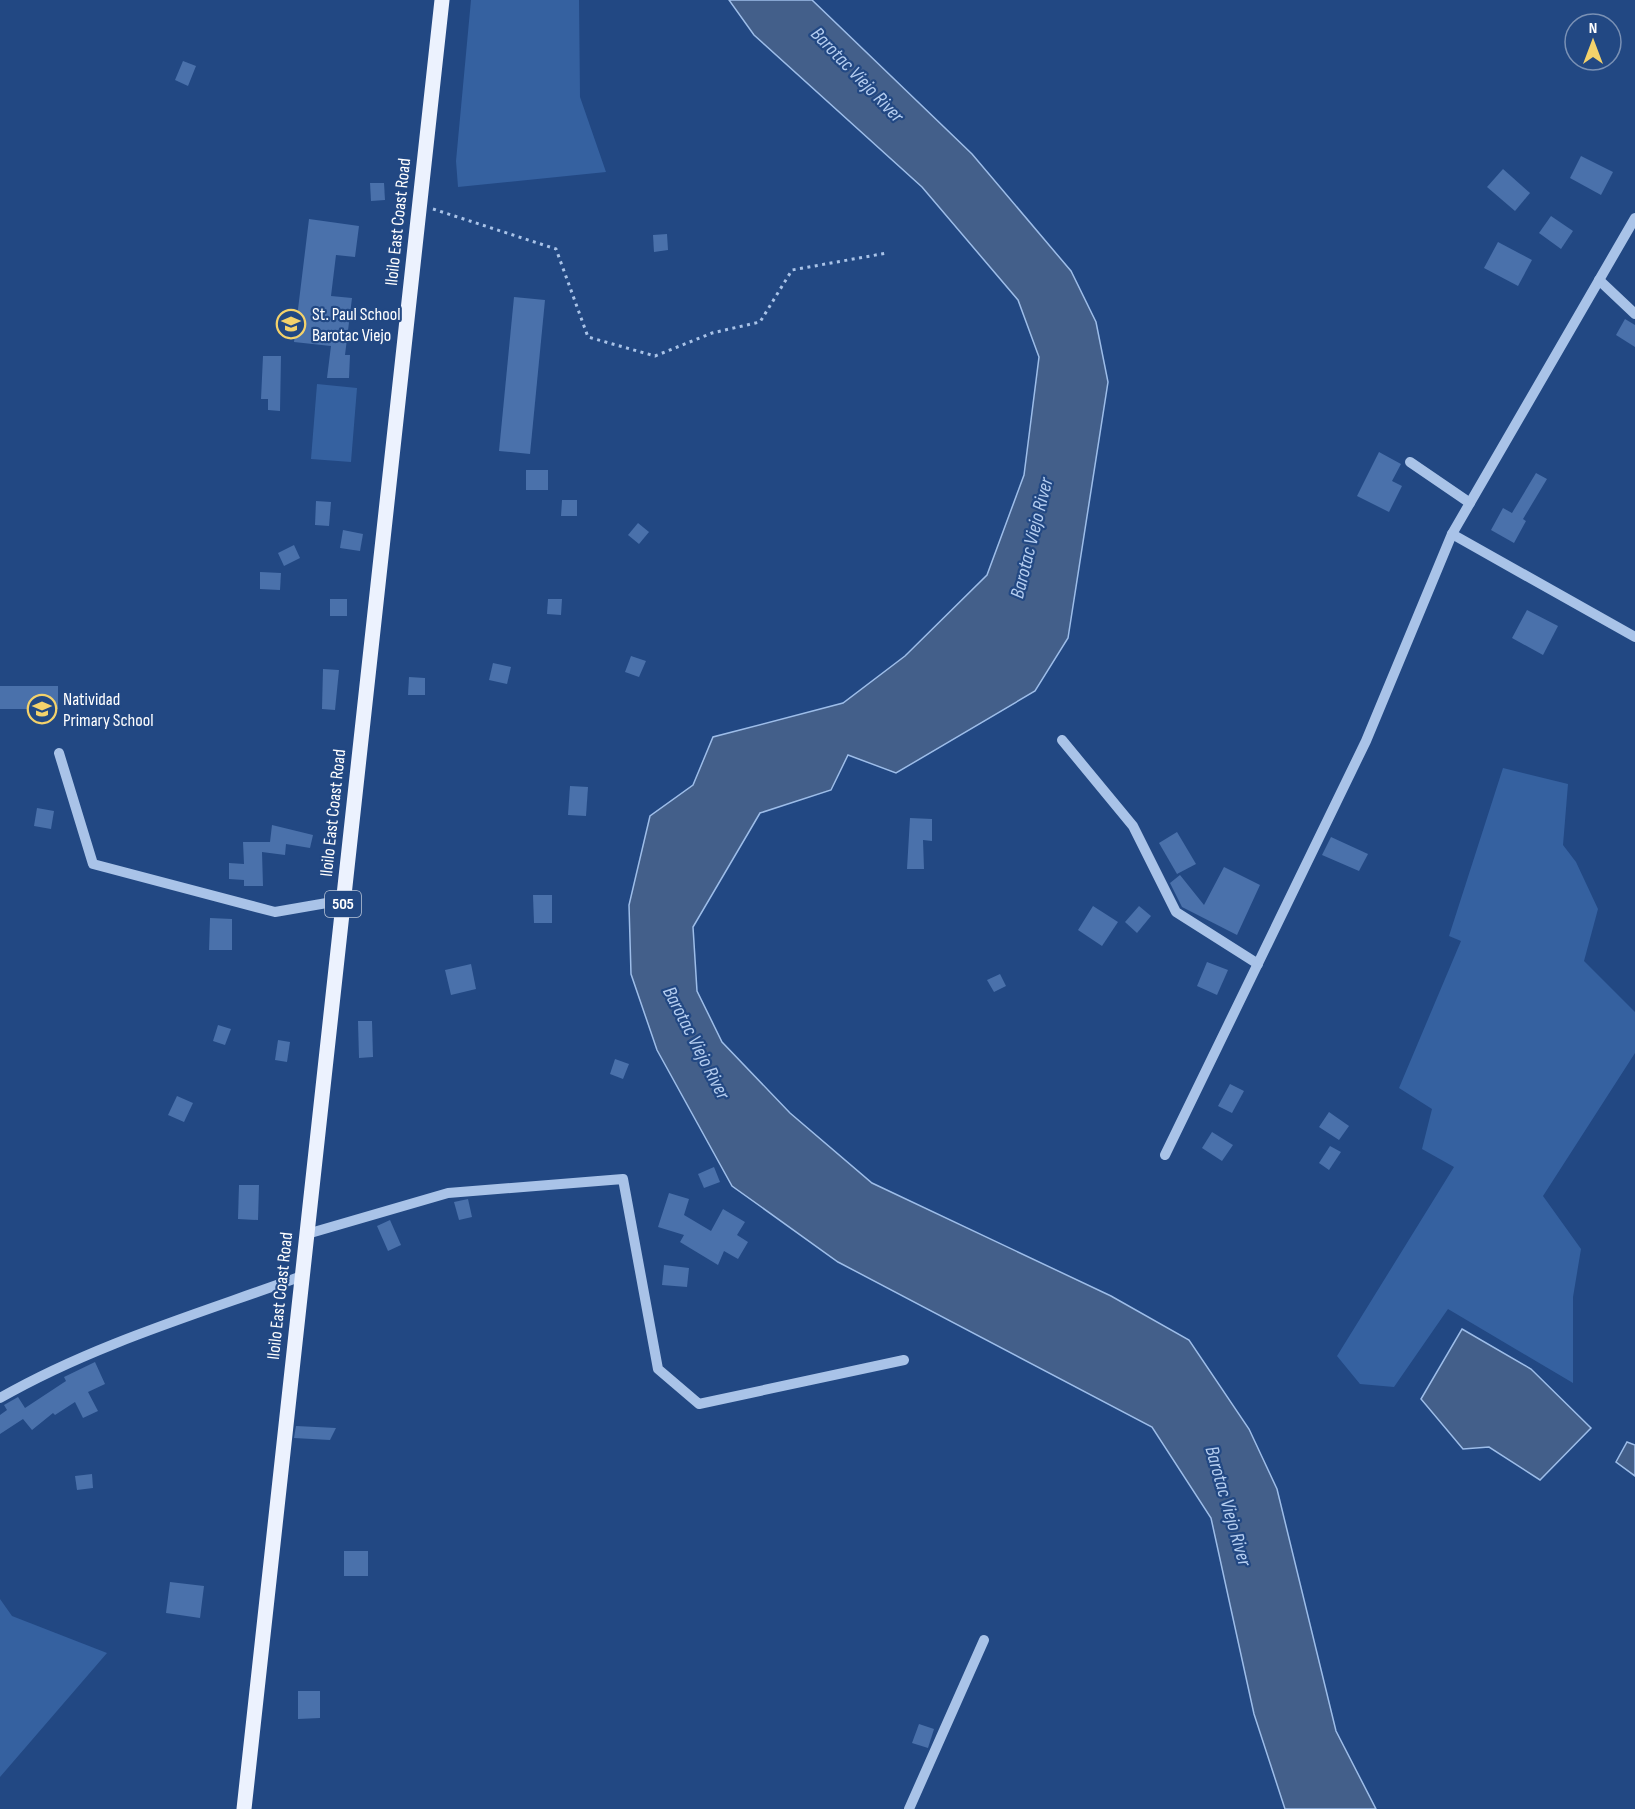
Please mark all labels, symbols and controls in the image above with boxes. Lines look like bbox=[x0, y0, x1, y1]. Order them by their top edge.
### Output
north arrow bbox=[1563, 12, 1623, 72]
text: N bbox=[1589, 19, 1597, 38]
water label: Barotac Viejo River bbox=[805, 22, 910, 129]
street label: Iloilo East Coast Road bbox=[381, 157, 415, 287]
place label: St. Paul School Barotac Viejo bbox=[312, 304, 401, 346]
school or university icon: St. Paul School Barotac Viejo bbox=[275, 308, 307, 340]
water label: Barotac Viejo River bbox=[1005, 474, 1059, 601]
place label: Natividad Primary School bbox=[63, 689, 154, 731]
school or university icon: Natividad Primary School bbox=[26, 693, 58, 725]
street label: Iloilo East Coast Road bbox=[316, 748, 350, 878]
road number: 505 bbox=[325, 891, 361, 917]
water label: Barotac Viejo River bbox=[657, 982, 735, 1105]
street label: Iloilo East Coast Road bbox=[263, 1231, 297, 1361]
water label: Barotac Viejo River bbox=[1199, 1443, 1257, 1570]

